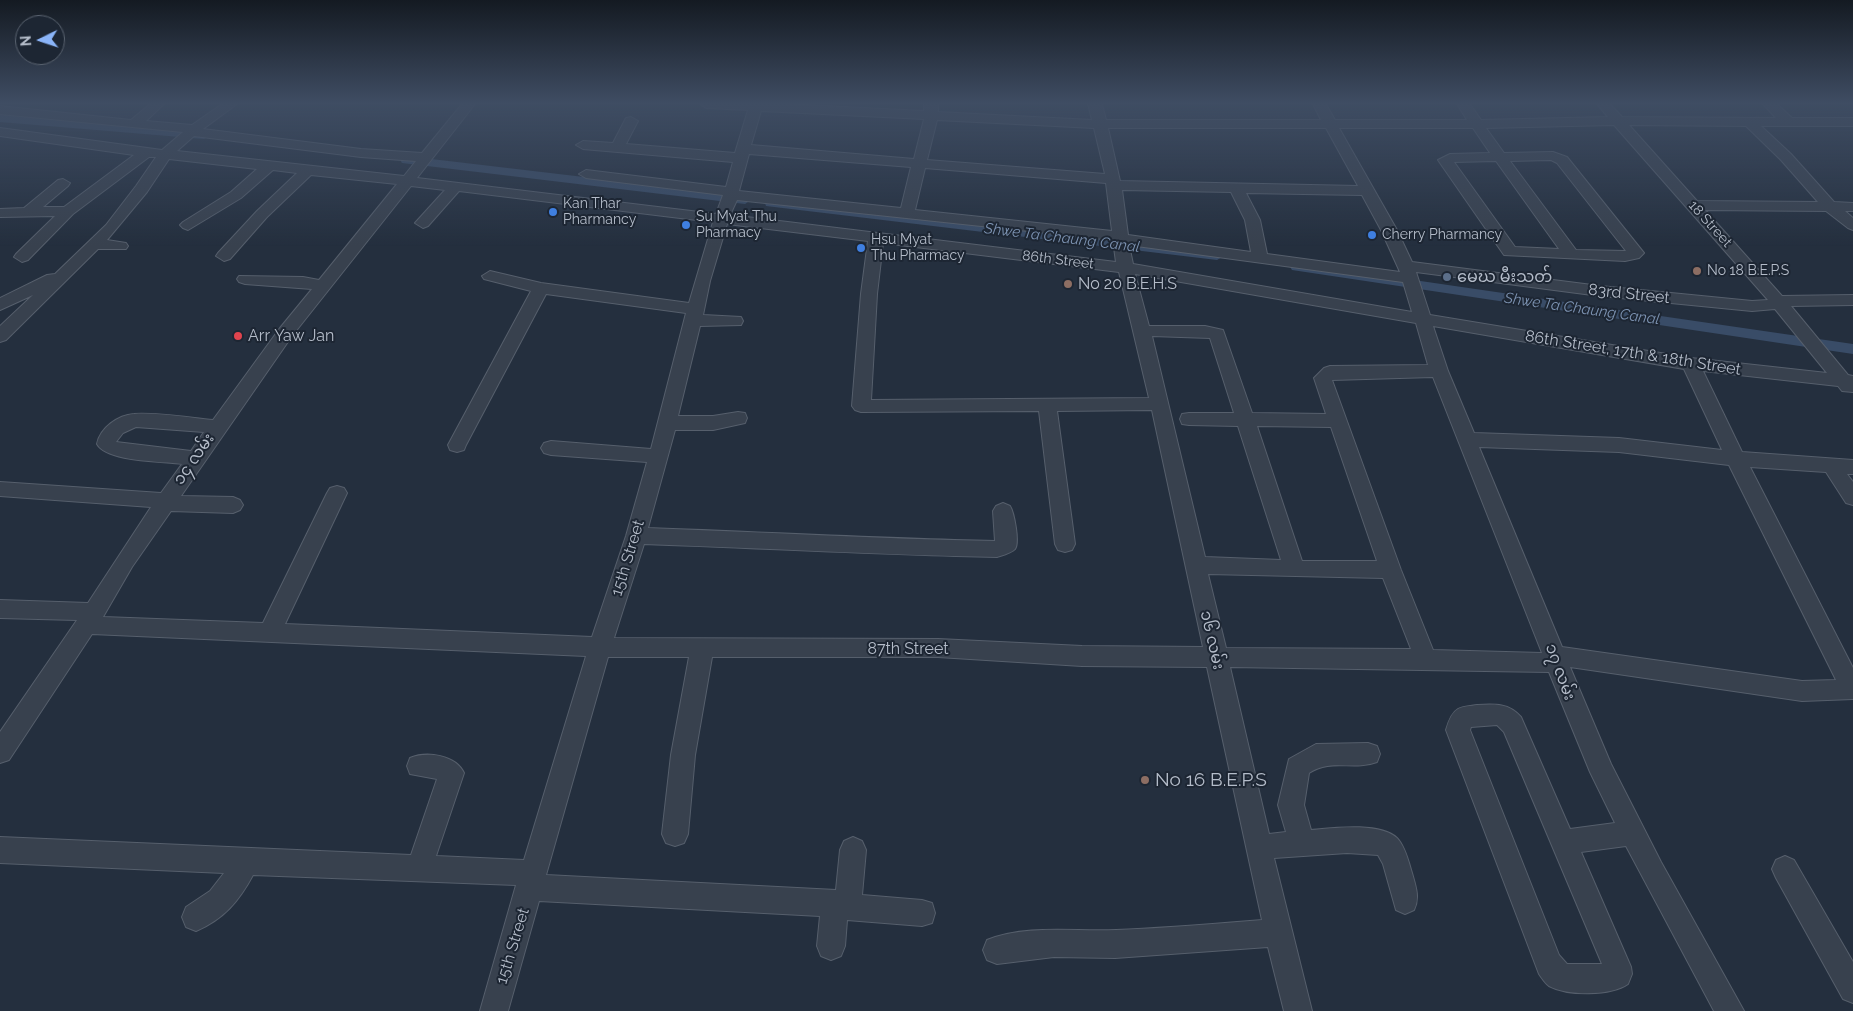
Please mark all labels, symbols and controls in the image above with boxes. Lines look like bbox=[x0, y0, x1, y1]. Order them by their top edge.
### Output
north arrow bbox=[15, 15, 65, 65]
text: N bbox=[18, 35, 34, 47]
place label: Kan Thar Pharmancy bbox=[563, 196, 636, 228]
street label: 18 Street bbox=[1685, 197, 1735, 251]
marker: Kan Thar Pharmancy bbox=[547, 206, 559, 218]
place label: Su Myat Thu Pharmacy bbox=[696, 209, 777, 242]
marker: Su Myat Thu Pharmacy bbox=[680, 219, 692, 231]
water label: Shwe Ta Chaung Canal bbox=[983, 220, 1141, 256]
place label: Cherry Pharmancy bbox=[1382, 227, 1502, 243]
marker: Cherry Pharmancy bbox=[1366, 229, 1378, 241]
place label: Hsu Myat Thu Pharmacy bbox=[871, 232, 965, 264]
marker: Hsu Myat Thu Pharmacy bbox=[855, 242, 867, 254]
street label: 86th Street bbox=[1021, 247, 1095, 273]
place label: No 18 B.E.P.S bbox=[1707, 263, 1789, 279]
marker: No 18 B.E.P.S bbox=[1691, 265, 1703, 277]
place label: မေဃ မီးသတ် bbox=[1457, 267, 1552, 287]
marker: မေဃ မီးသတ် bbox=[1441, 271, 1453, 283]
place label: No 20 B.E.H.S bbox=[1078, 274, 1177, 294]
marker: No 20 B.E.H.S bbox=[1062, 278, 1074, 290]
street label: 83rd Street bbox=[1587, 280, 1671, 308]
water label: Shwe Ta Chaung Canal bbox=[1503, 289, 1661, 329]
place label: Arr Yaw Jan bbox=[248, 326, 334, 346]
street label: 86th Street, 17th & 18th Street bbox=[1524, 326, 1742, 380]
marker: Arr Yaw Jan bbox=[232, 330, 244, 342]
street label: ၁၄ လမ်း bbox=[169, 430, 219, 488]
street label: 15th Street bbox=[607, 518, 649, 598]
street label: ၁၆ လမ်း bbox=[1196, 609, 1228, 671]
street label: 87th Street bbox=[867, 639, 949, 659]
street label: ၁၇ လမ်း bbox=[1541, 641, 1579, 703]
place label: No 16 B.E.P.S bbox=[1155, 769, 1267, 791]
marker: No 16 B.E.P.S bbox=[1139, 774, 1151, 786]
street label: 15th Street bbox=[492, 906, 534, 986]

